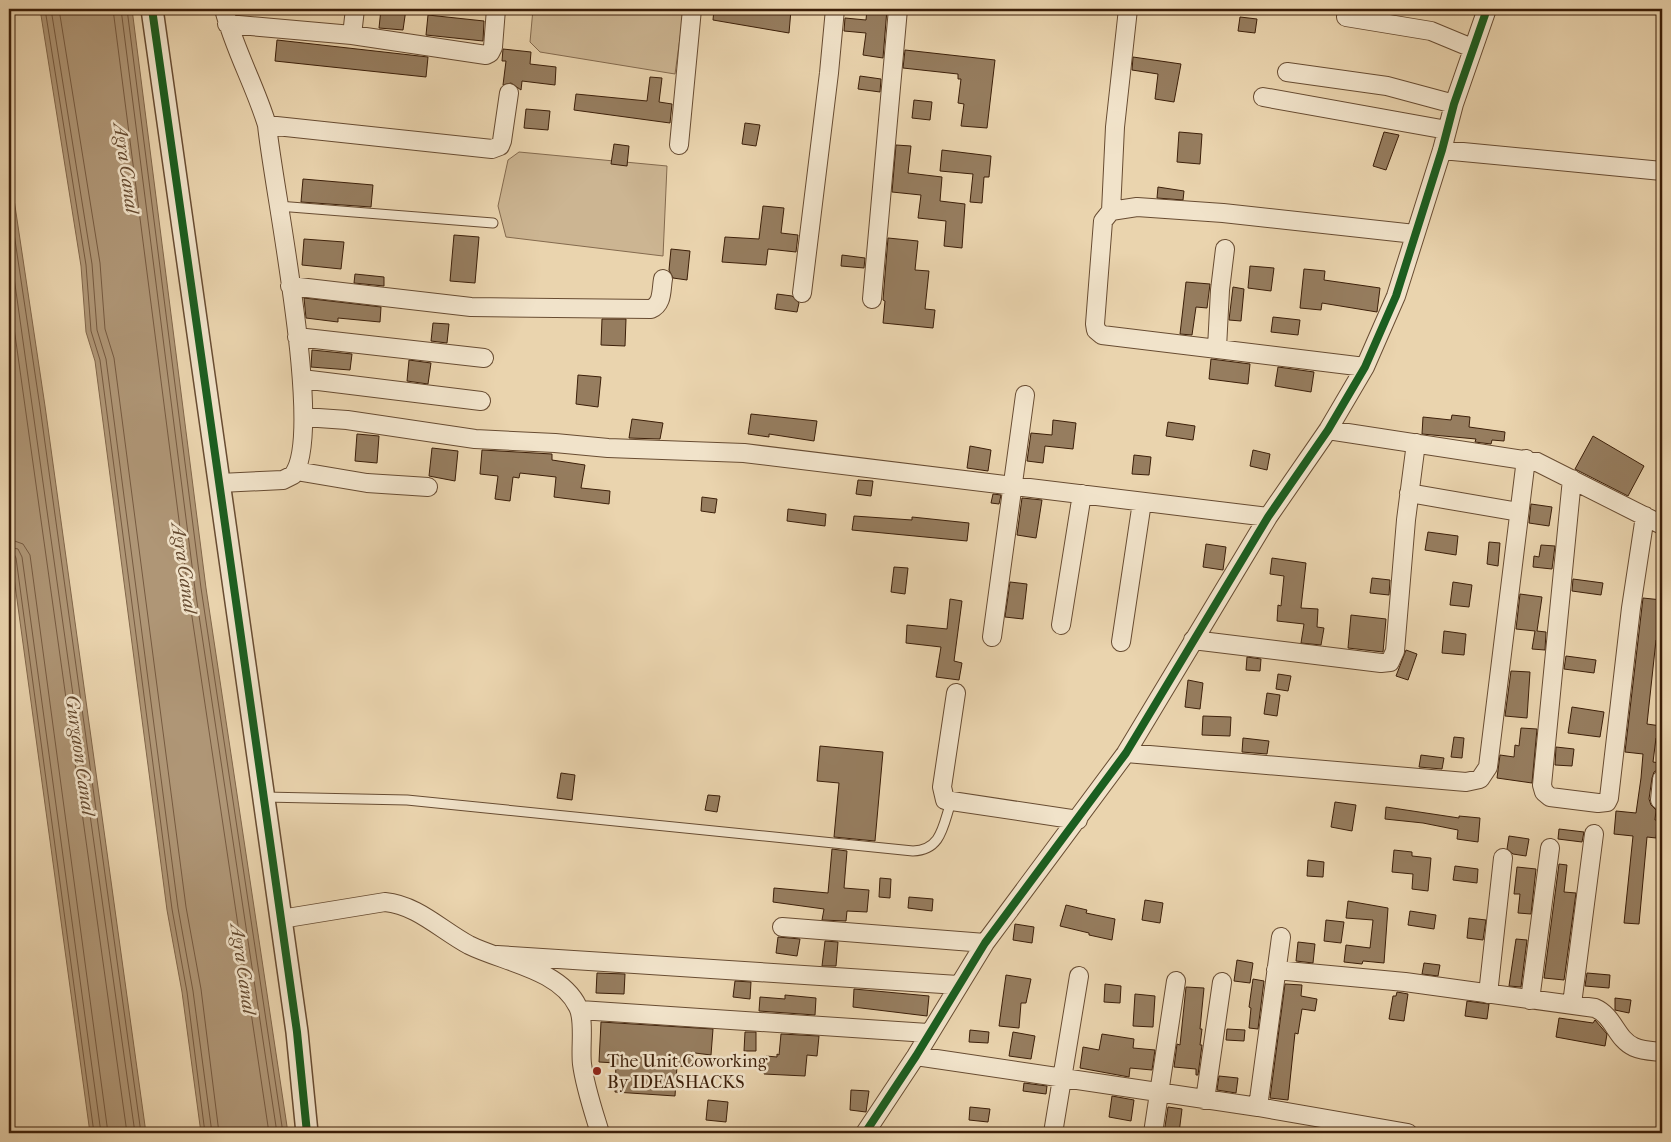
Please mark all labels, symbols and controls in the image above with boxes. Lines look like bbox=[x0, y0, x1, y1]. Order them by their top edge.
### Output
water label: Agra Canal bbox=[109, 120, 144, 217]
water label: Agra Canal bbox=[167, 520, 202, 617]
water label: Gurgaon Canal bbox=[61, 694, 100, 819]
water label: Agra Canal bbox=[226, 921, 261, 1018]
place label: The Unit Coworking By IDEASHACKS bbox=[607, 1051, 768, 1093]
marker: The Unit Coworking By IDEASHACKS bbox=[591, 1065, 603, 1077]

